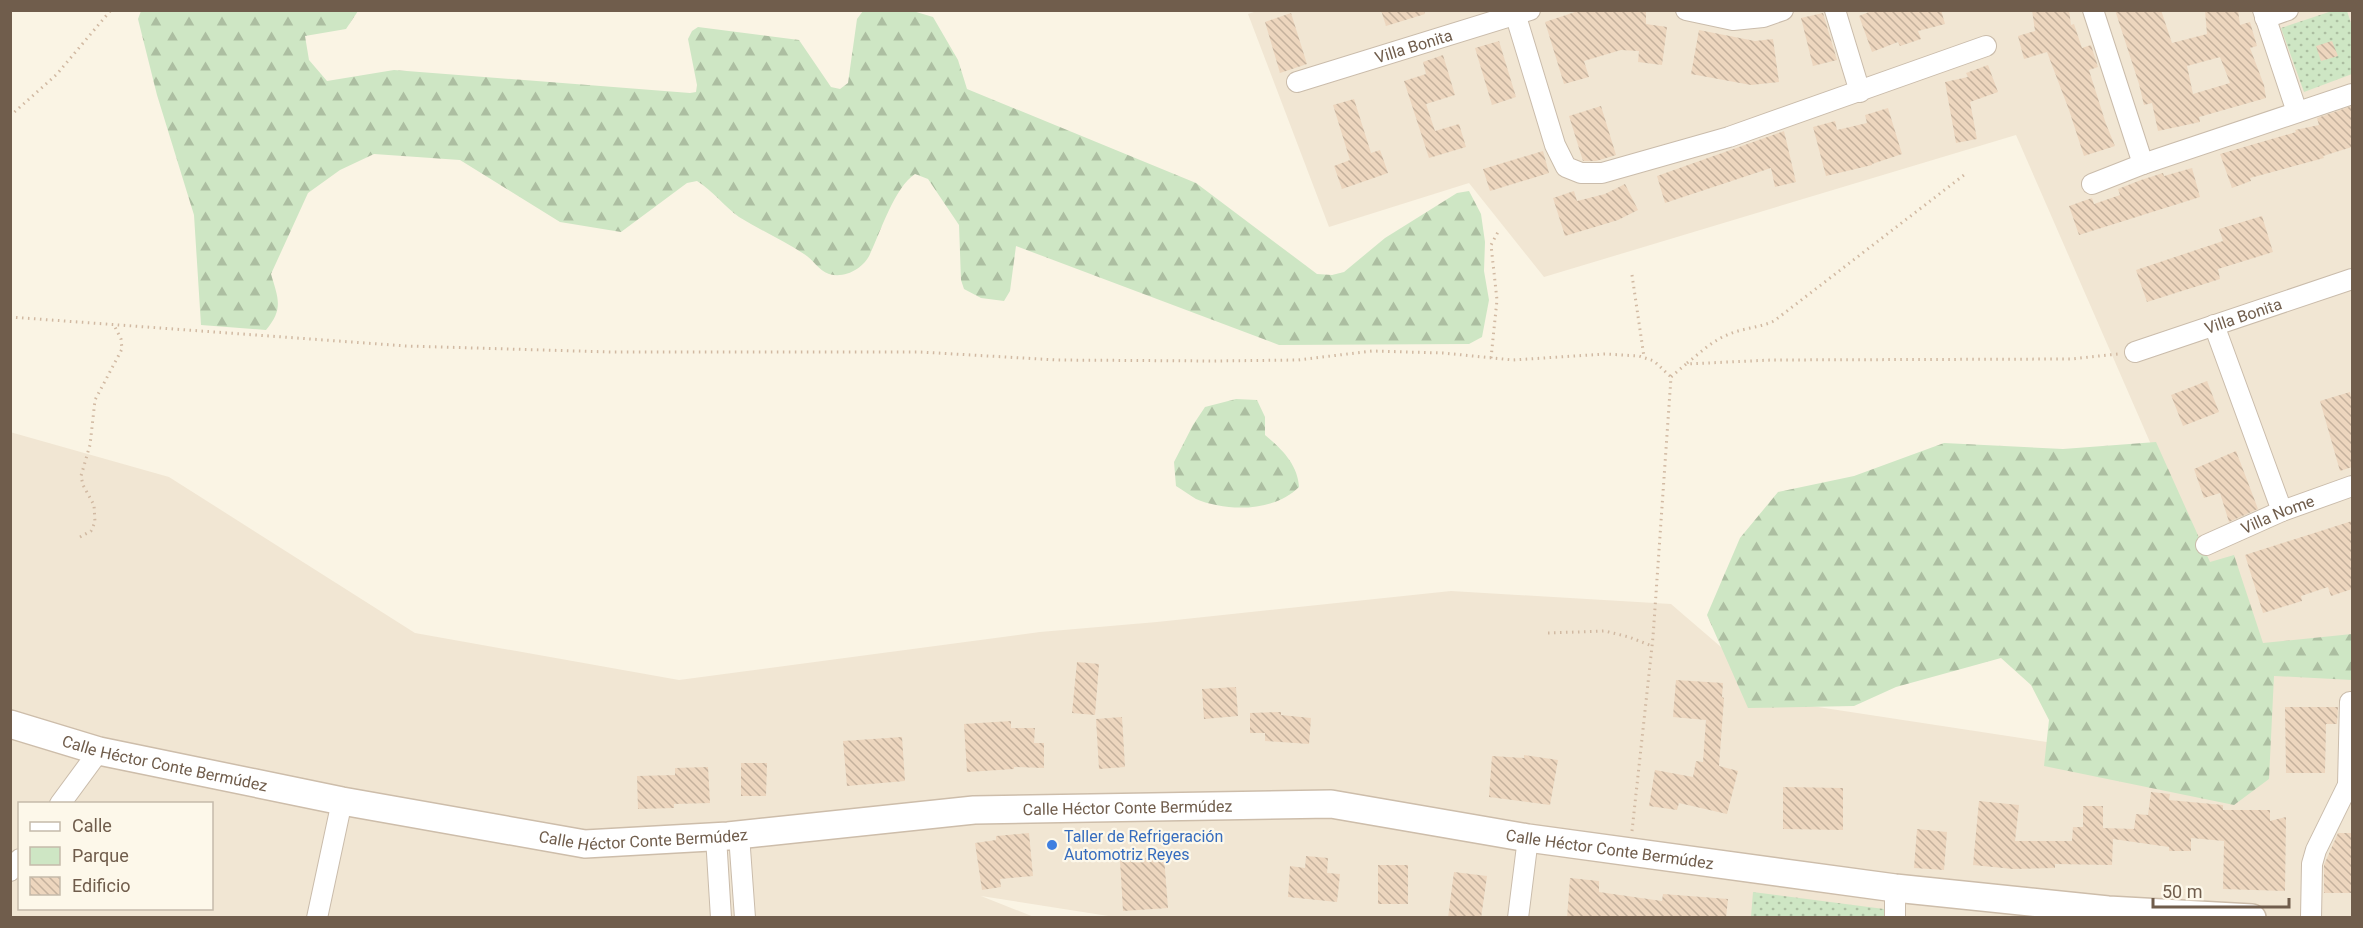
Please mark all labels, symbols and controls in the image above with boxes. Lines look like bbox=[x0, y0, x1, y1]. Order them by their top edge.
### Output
street label: Villa Bonita bbox=[1372, 25, 1455, 67]
street label: Villa Bonita bbox=[2202, 294, 2284, 337]
street label: Villa Nome bbox=[2238, 491, 2317, 538]
street label: Calle Héctor Conte Bermúdez bbox=[60, 731, 269, 795]
street label: Calle Héctor Conte Bermúdez bbox=[1023, 796, 1232, 819]
legend bbox=[18, 802, 213, 910]
text: Calle bbox=[72, 815, 112, 836]
street label: Calle Héctor Conte Bermúdez bbox=[537, 824, 749, 854]
street label: Calle Héctor Conte Bermúdez bbox=[1505, 825, 1715, 873]
place label: Taller de Refrigeración Automotriz Reyes bbox=[1064, 827, 1223, 864]
marker: Taller de Refrigeración Automotriz Reyes bbox=[1045, 838, 1059, 852]
text: Parque bbox=[72, 845, 129, 866]
scale bar bbox=[2153, 871, 2290, 909]
text: Edificio bbox=[72, 875, 131, 896]
text: 50 m bbox=[2162, 881, 2202, 902]

